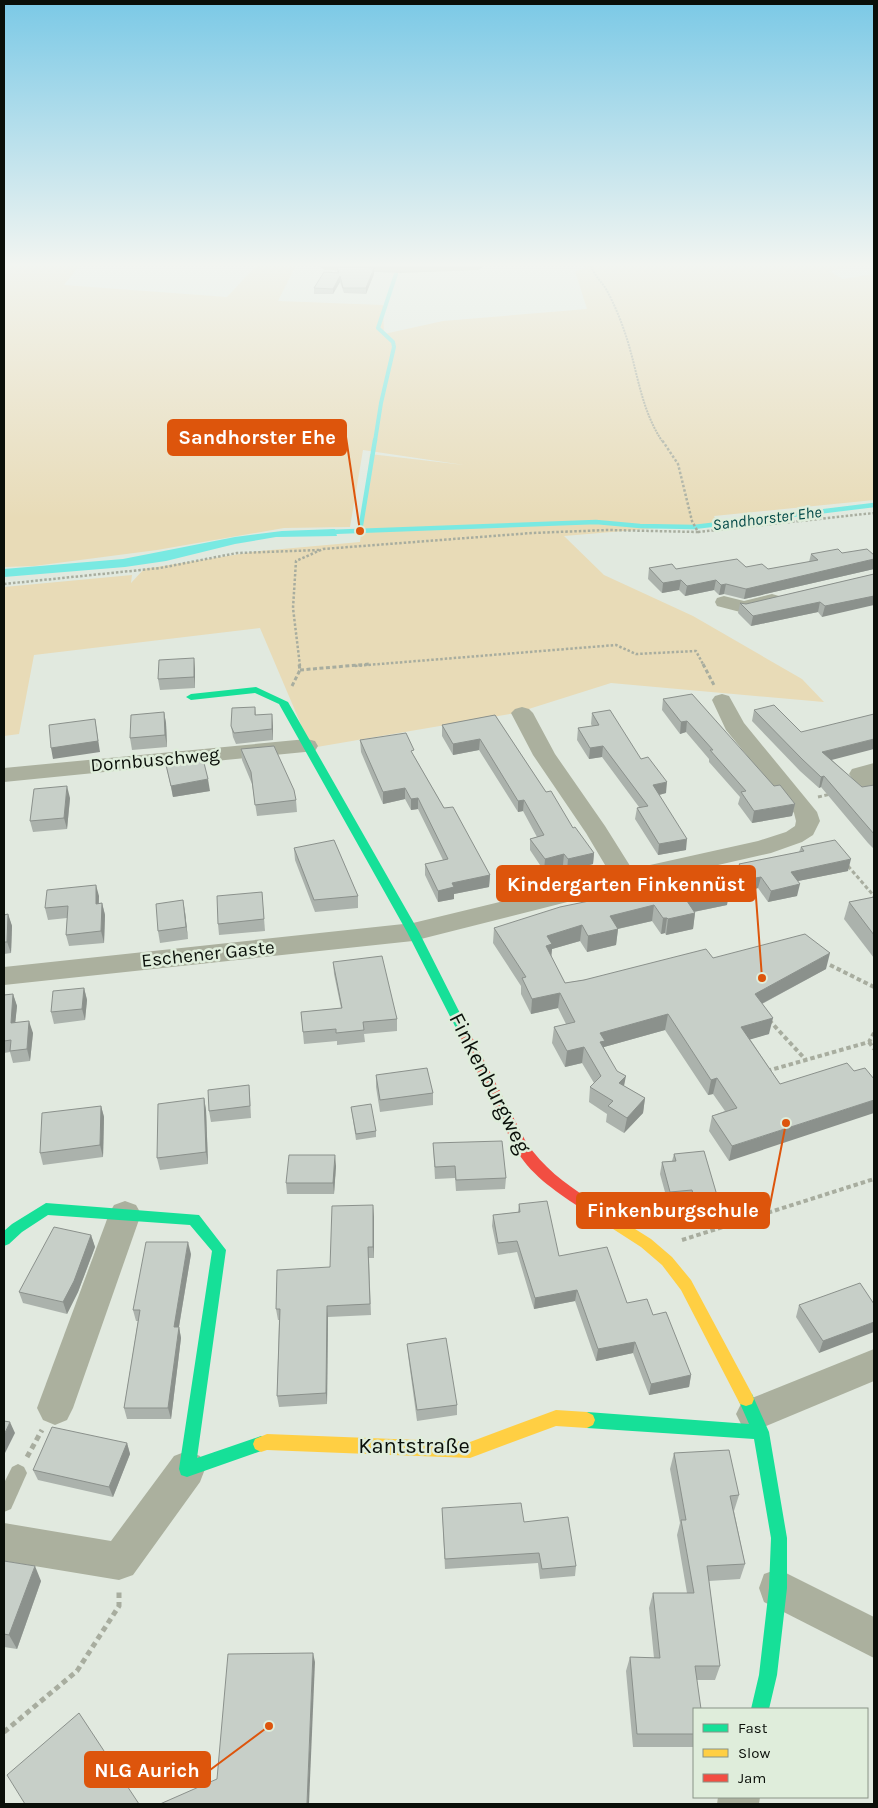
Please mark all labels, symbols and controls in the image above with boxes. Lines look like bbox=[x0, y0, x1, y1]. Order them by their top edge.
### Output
callout: Sandhorster Ehe bbox=[168, 420, 346, 455]
text: Sandhorster Ehe bbox=[178, 426, 336, 449]
water label: Sandhorster Ehe bbox=[711, 502, 823, 534]
street label: Dornbuschweg bbox=[90, 743, 221, 777]
callout: Kindergarten Finkennüst bbox=[497, 866, 755, 901]
text: Kindergarten Finkennüst bbox=[507, 873, 745, 896]
street label: Eschener Gaste bbox=[140, 936, 276, 972]
street label: Finkenburgweg bbox=[443, 1008, 537, 1158]
callout: Finkenburgschule bbox=[577, 1193, 769, 1228]
text: Finkenburgschule bbox=[587, 1199, 759, 1222]
street label: Kantstraße bbox=[358, 1433, 470, 1459]
legend bbox=[693, 1708, 868, 1798]
text: Fast bbox=[738, 1719, 768, 1737]
text: Slow bbox=[738, 1744, 770, 1762]
callout: NLG Aurich bbox=[85, 1752, 210, 1787]
text: NLG Aurich bbox=[94, 1759, 200, 1782]
text: Jam bbox=[738, 1769, 766, 1787]

